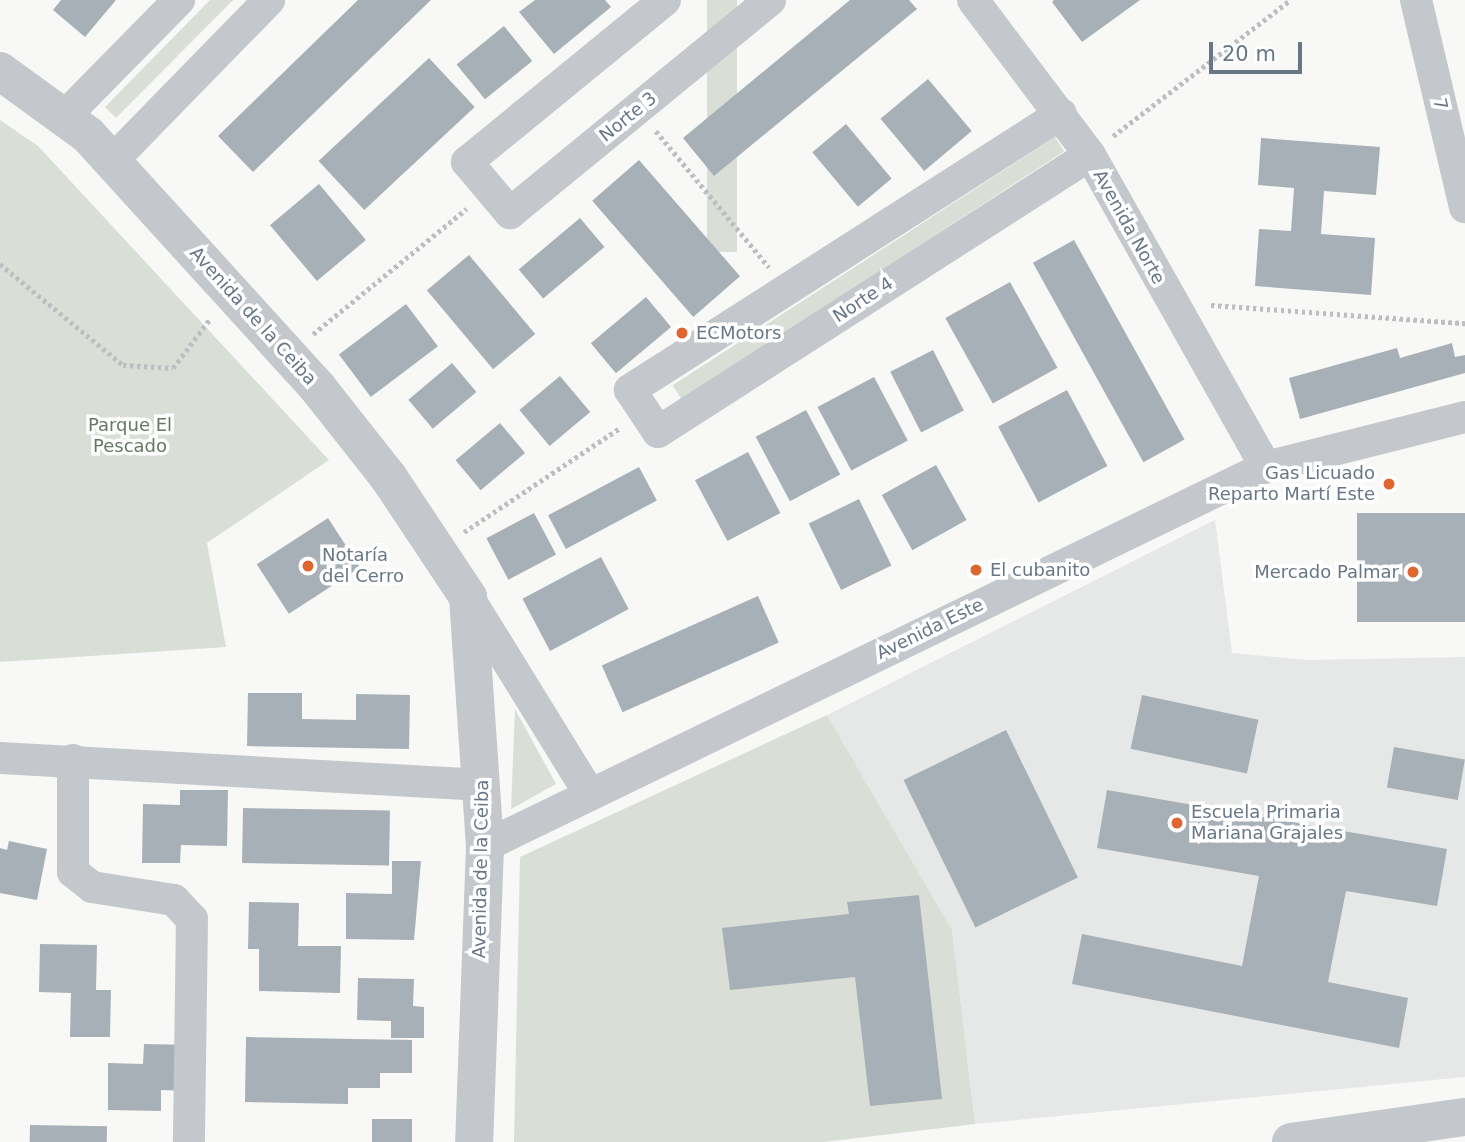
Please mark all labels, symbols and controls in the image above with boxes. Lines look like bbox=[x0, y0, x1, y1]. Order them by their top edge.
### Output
scale bar bbox=[1213, 28, 1306, 72]
text: 20 m bbox=[1222, 42, 1276, 66]
street label: Norte 3 bbox=[595, 87, 661, 147]
street label: 7 bbox=[1428, 96, 1452, 112]
street label: Avenida Norte bbox=[1089, 166, 1169, 288]
street label: Avenida de la Ceiba bbox=[185, 242, 321, 390]
street label: Norte 4 bbox=[829, 273, 897, 327]
place label: ECMotors bbox=[696, 322, 781, 344]
marker: ECMotors bbox=[674, 325, 690, 341]
park label: Parque El Pescado bbox=[88, 415, 172, 458]
place label: Gas Licuado Reparto Martí Este bbox=[1208, 463, 1375, 505]
marker: Gas Licuado Reparto Martí Este bbox=[1381, 476, 1397, 492]
place label: Notaría del Cerro bbox=[322, 545, 404, 588]
marker: Notaría del Cerro bbox=[300, 558, 316, 574]
place label: El cubanito bbox=[990, 559, 1090, 581]
place label: Mercado Palmar bbox=[1254, 561, 1399, 583]
marker: El cubanito bbox=[968, 562, 984, 578]
marker: Mercado Palmar bbox=[1405, 564, 1421, 580]
street label: Avenida Este bbox=[873, 594, 987, 664]
street label: Avenida de la Ceiba bbox=[469, 780, 493, 958]
place label: Escuela Primaria Mariana Grajales bbox=[1191, 802, 1343, 844]
marker: Escuela Primaria Mariana Grajales bbox=[1169, 815, 1185, 831]

